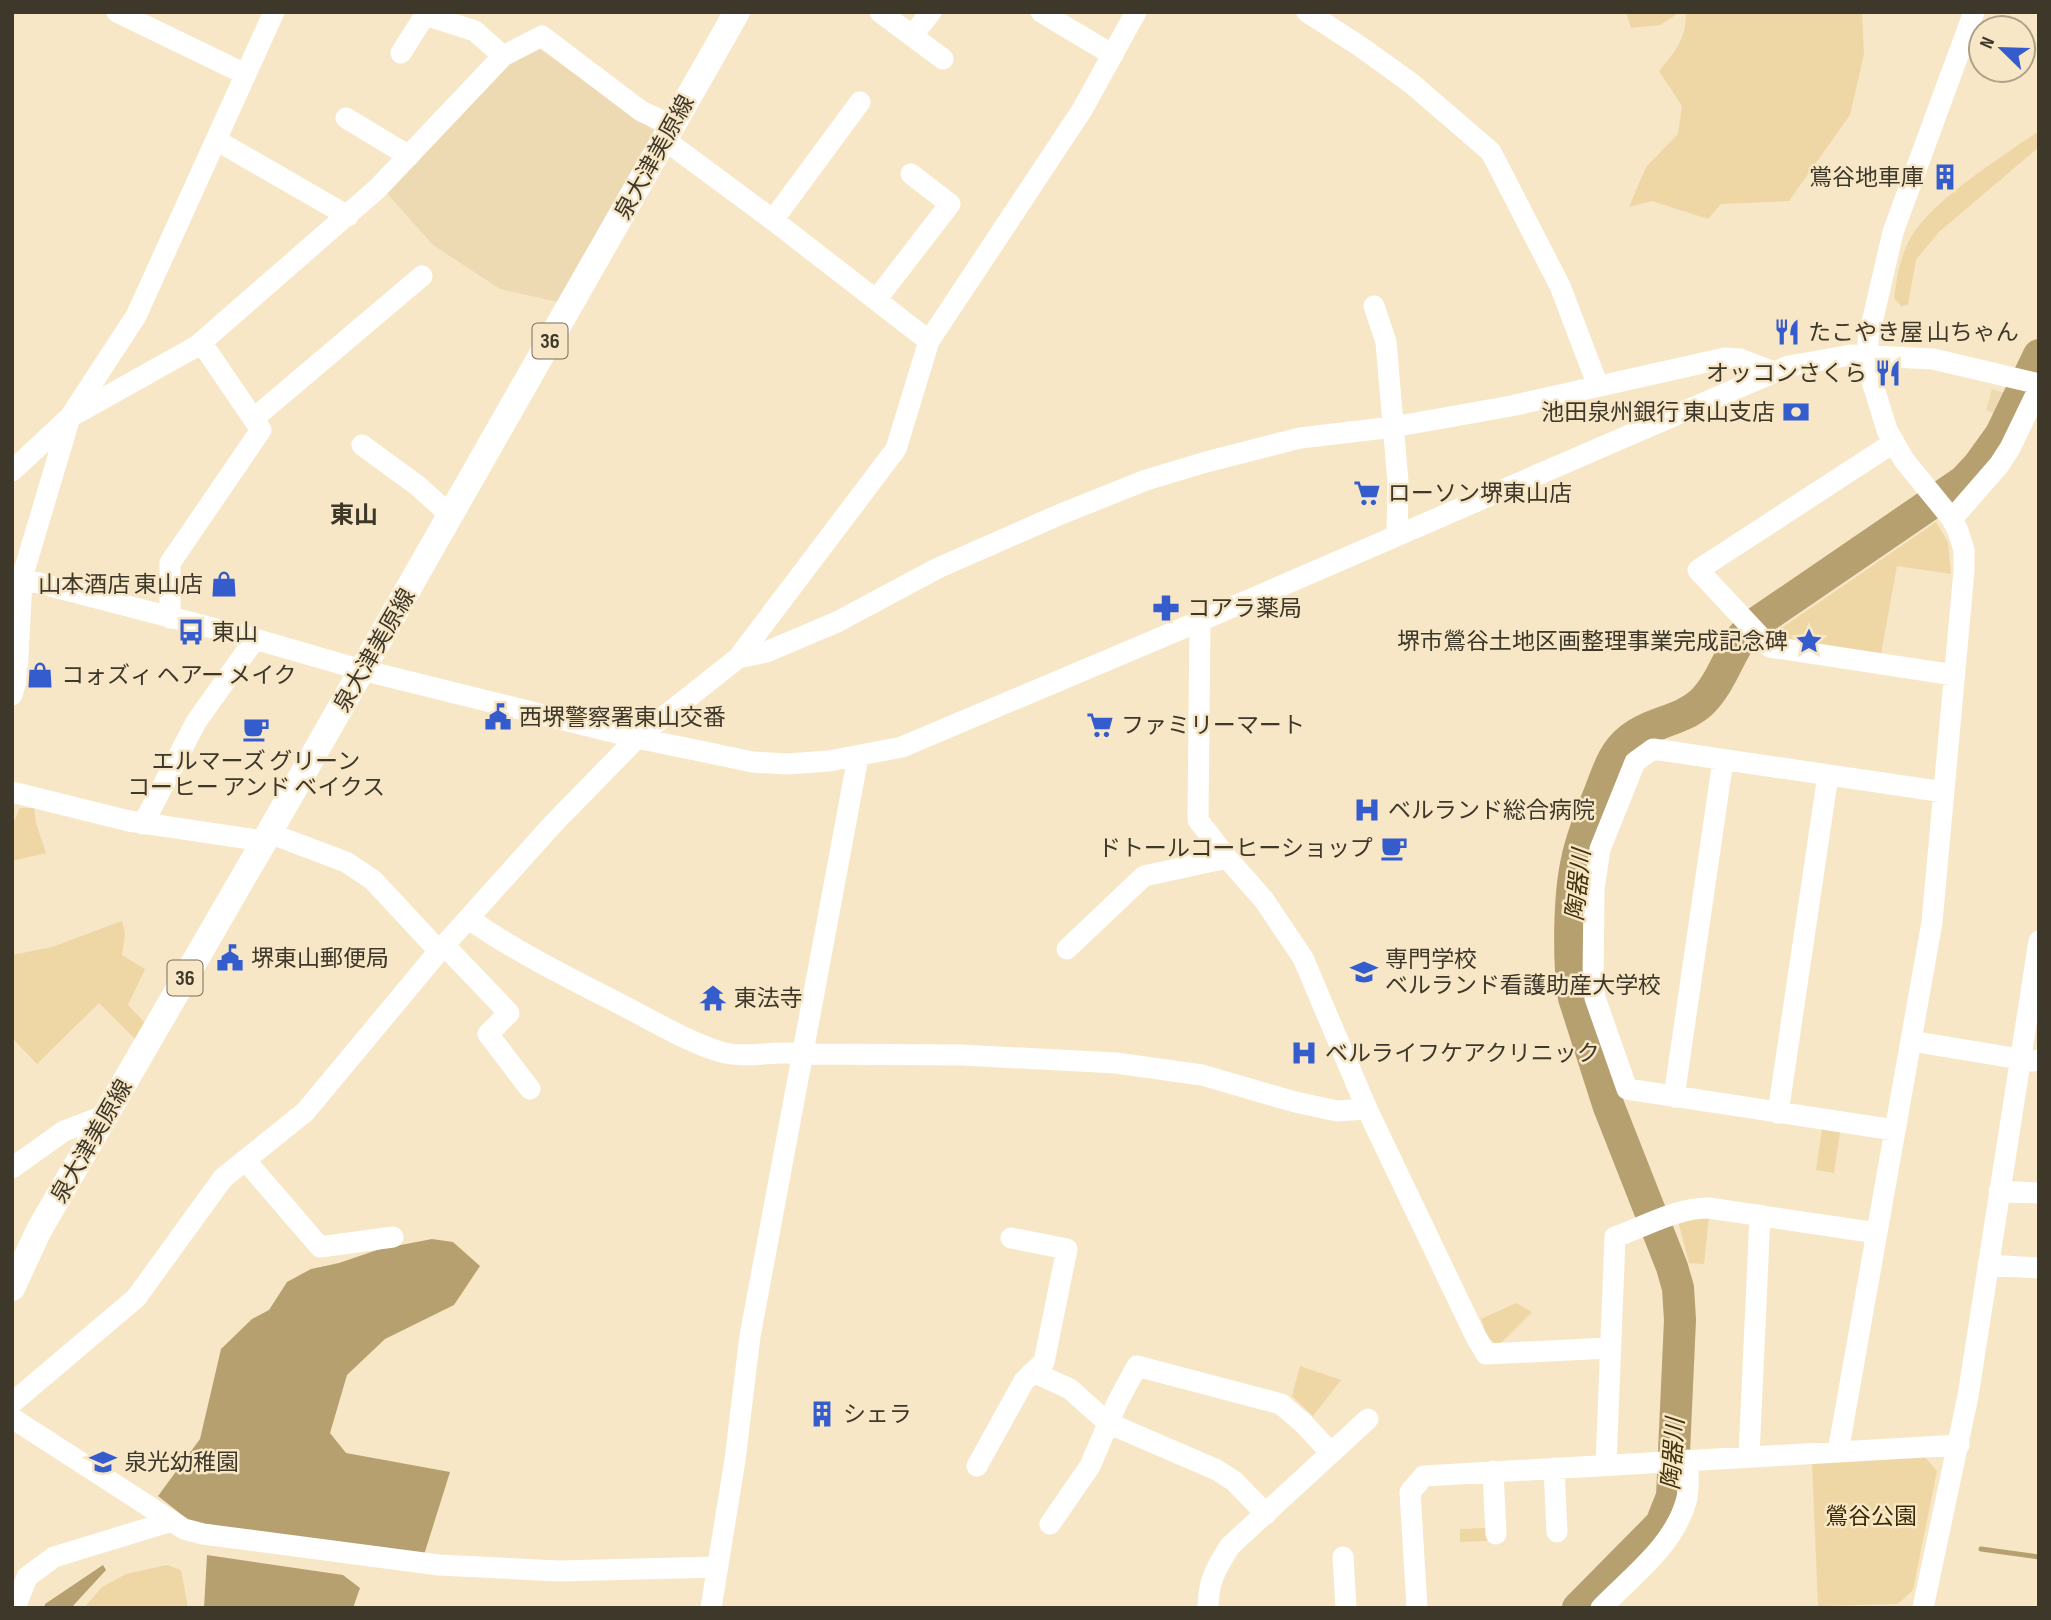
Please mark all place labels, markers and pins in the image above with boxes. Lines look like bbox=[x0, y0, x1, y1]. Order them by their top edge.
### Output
building icon: 鴬谷地車庫 bbox=[1930, 162, 1960, 192]
place label: 鴬谷地車庫 bbox=[1809, 164, 1924, 192]
restaurant icon: たこやき屋 山ちゃん bbox=[1772, 317, 1802, 347]
place label: たこやき屋 山ちゃん bbox=[1808, 319, 2019, 347]
restaurant icon: オッコンさくら bbox=[1873, 358, 1903, 388]
place label: オッコンさくら bbox=[1706, 360, 1867, 388]
bank icon: 池田泉州銀行 東山支店 bbox=[1781, 397, 1811, 427]
place label: 池田泉州銀行 東山支店 bbox=[1541, 399, 1775, 427]
supermarket icon: ローソン堺東山店 bbox=[1352, 478, 1382, 508]
place label: ローソン堺東山店 bbox=[1388, 480, 1572, 508]
shop icon: 山本酒店 東山店 bbox=[209, 569, 239, 599]
place label: 山本酒店 東山店 bbox=[38, 571, 203, 599]
pharmacy icon: コアラ薬局 bbox=[1151, 593, 1181, 623]
place label: コアラ薬局 bbox=[1187, 595, 1302, 623]
bus stop icon: 東山 bbox=[176, 617, 206, 647]
place label: 東山 bbox=[212, 619, 258, 647]
place icon: 堺市鶯谷土地区画整理事業完成記念碑 bbox=[1794, 626, 1824, 656]
place label: 堺市鶯谷土地区画整理事業完成記念碑 bbox=[1397, 628, 1788, 656]
shop icon: コォズィ ヘアー メイク bbox=[25, 660, 55, 690]
place label: コォズィ ヘアー メイク bbox=[61, 662, 296, 690]
public building icon: 西堺警察署東山交番 bbox=[483, 702, 513, 732]
place label: 西堺警察署東山交番 bbox=[519, 704, 726, 732]
supermarket icon: ファミリーマート bbox=[1085, 710, 1115, 740]
place label: ファミリーマート bbox=[1121, 712, 1305, 740]
cafe icon: エルマーズ グリーン コーヒー アンド ベイクス bbox=[241, 714, 271, 744]
place label: エルマーズ グリーン コーヒー アンド ベイクス bbox=[127, 748, 385, 802]
hospital icon: ベルランド総合病院 bbox=[1352, 795, 1382, 825]
place label: ベルランド総合病院 bbox=[1388, 797, 1595, 825]
cafe icon: ドトールコーヒーショップ bbox=[1379, 833, 1409, 863]
place label: ドトールコーヒーショップ bbox=[1098, 835, 1373, 863]
public building icon: 堺東山郵便局 bbox=[215, 943, 245, 973]
place label: 堺東山郵便局 bbox=[251, 945, 389, 973]
place label: 専門学校 ベルランド看護助産大学校 bbox=[1385, 946, 1661, 1000]
school or university icon: 専門学校 ベルランド看護助産大学校 bbox=[1349, 957, 1379, 987]
temple icon: 東法寺 bbox=[698, 983, 728, 1013]
place label: 東法寺 bbox=[734, 985, 803, 1013]
hospital icon: ベルライフケアクリニック bbox=[1289, 1038, 1319, 1068]
place label: ベルライフケアクリニック bbox=[1325, 1040, 1600, 1068]
building icon: シェラ bbox=[807, 1399, 837, 1429]
place label: シェラ bbox=[843, 1401, 912, 1429]
school or university icon: 泉光幼稚園 bbox=[88, 1447, 118, 1477]
place label: 泉光幼稚園 bbox=[124, 1449, 239, 1477]

